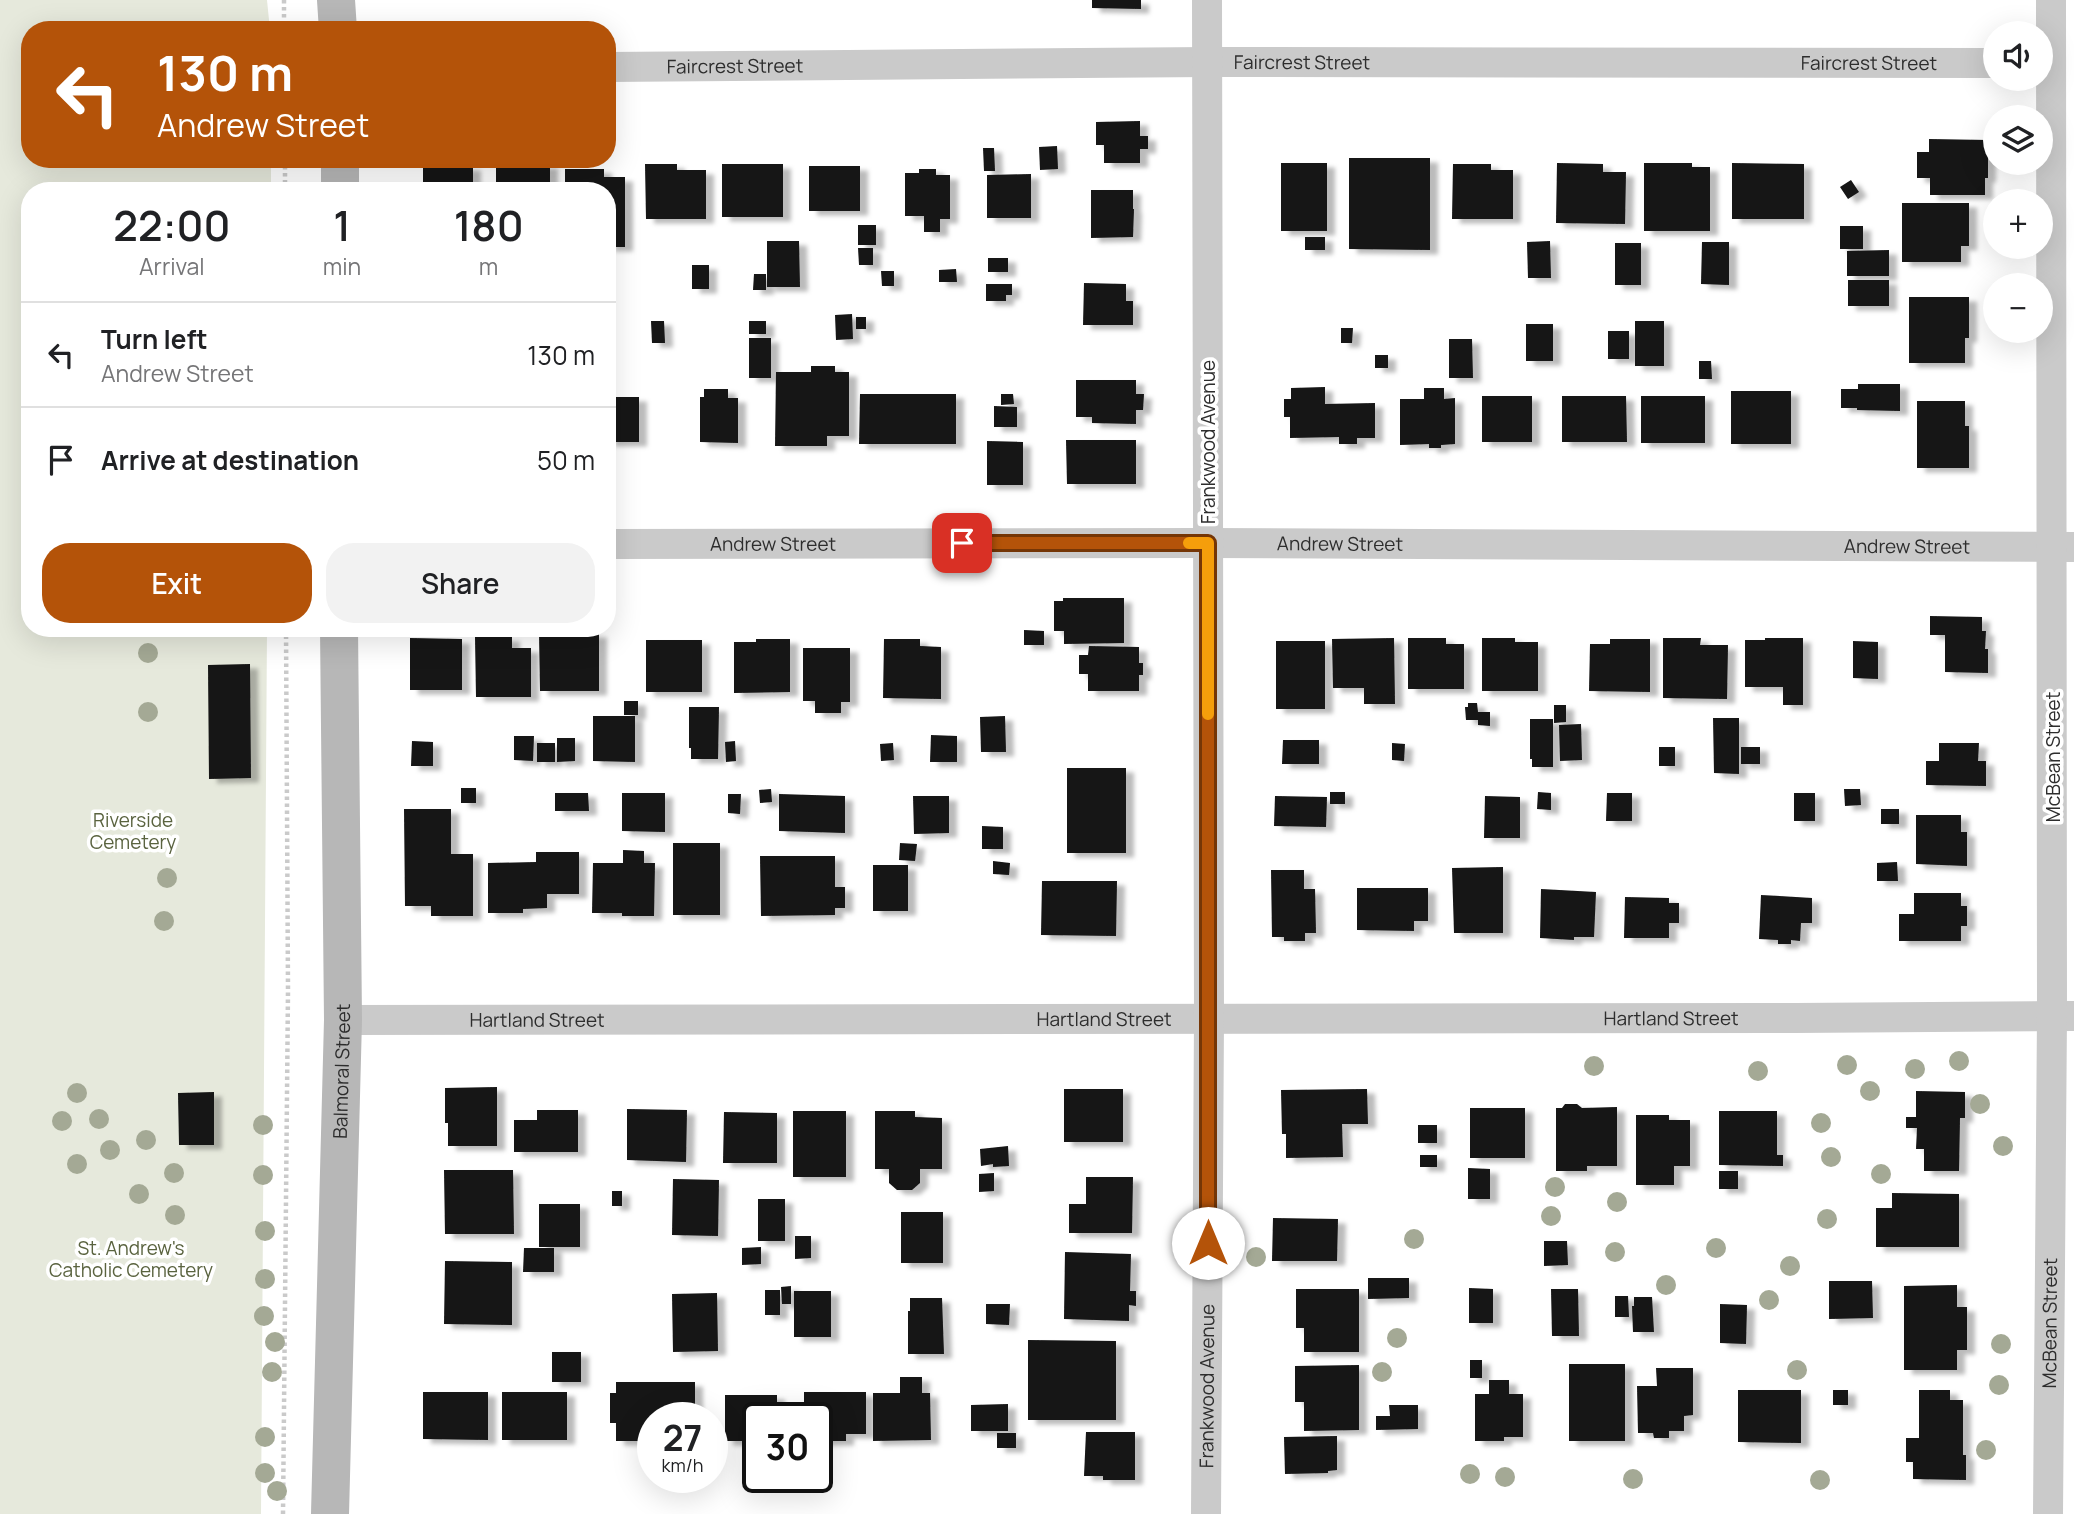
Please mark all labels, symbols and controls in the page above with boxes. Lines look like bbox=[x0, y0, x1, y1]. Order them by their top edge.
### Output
map controls bbox=[1983, 21, 2053, 343]
button: sound bbox=[1983, 21, 2053, 91]
text: 130 m bbox=[157, 39, 293, 106]
icon: left bbox=[42, 49, 133, 140]
street label: Faircrest Street bbox=[1234, 49, 1370, 75]
street label: Faircrest Street bbox=[1801, 50, 1937, 76]
street label: Faircrest Street bbox=[667, 52, 803, 80]
text: Andrew Street bbox=[157, 103, 369, 147]
button: layers bbox=[1983, 105, 2053, 175]
button: + bbox=[1983, 189, 2053, 259]
text: 22:00 bbox=[113, 196, 230, 254]
text: 1 bbox=[333, 196, 351, 254]
text: 180 bbox=[454, 196, 524, 254]
text: Arrival bbox=[139, 250, 205, 282]
text: min bbox=[323, 250, 361, 282]
text: m bbox=[479, 250, 498, 282]
button: − bbox=[1983, 273, 2053, 343]
text: Turn left bbox=[101, 321, 208, 357]
icon: left bbox=[42, 336, 80, 374]
text: 130 m bbox=[527, 337, 595, 373]
text: Andrew Street bbox=[101, 357, 254, 389]
street label: Frankwood Avenue bbox=[1195, 360, 1221, 524]
icon: arrive bbox=[42, 441, 80, 479]
text: Arrive at destination bbox=[101, 442, 359, 478]
text: 50 m bbox=[537, 442, 595, 478]
pin bbox=[932, 513, 992, 573]
icon: arrive bbox=[943, 524, 981, 562]
street label: Andrew Street bbox=[1277, 530, 1403, 557]
street label: Andrew Street bbox=[710, 531, 836, 557]
street label: Andrew Street bbox=[1844, 533, 1970, 560]
button: Exit bbox=[42, 543, 312, 623]
button: Share bbox=[326, 543, 595, 623]
street label: McBean Street bbox=[2040, 692, 2066, 822]
park label: Riverside Cemetery bbox=[90, 807, 176, 855]
street label: Balmoral Street bbox=[327, 1003, 356, 1139]
street label: Hartland Street bbox=[1603, 1005, 1739, 1031]
street label: Hartland Street bbox=[1036, 1006, 1172, 1032]
street label: Hartland Street bbox=[469, 1007, 605, 1033]
position arrow bbox=[1171, 1206, 1245, 1280]
park label: St. Andrew's Catholic Cemetery bbox=[49, 1235, 213, 1283]
street label: McBean Street bbox=[2036, 1258, 2063, 1388]
street label: Frankwood Avenue bbox=[1193, 1304, 1220, 1468]
speed limit sign: 30 bbox=[742, 1402, 833, 1493]
text: 27 bbox=[663, 1414, 702, 1462]
text: km/h bbox=[662, 1453, 703, 1477]

